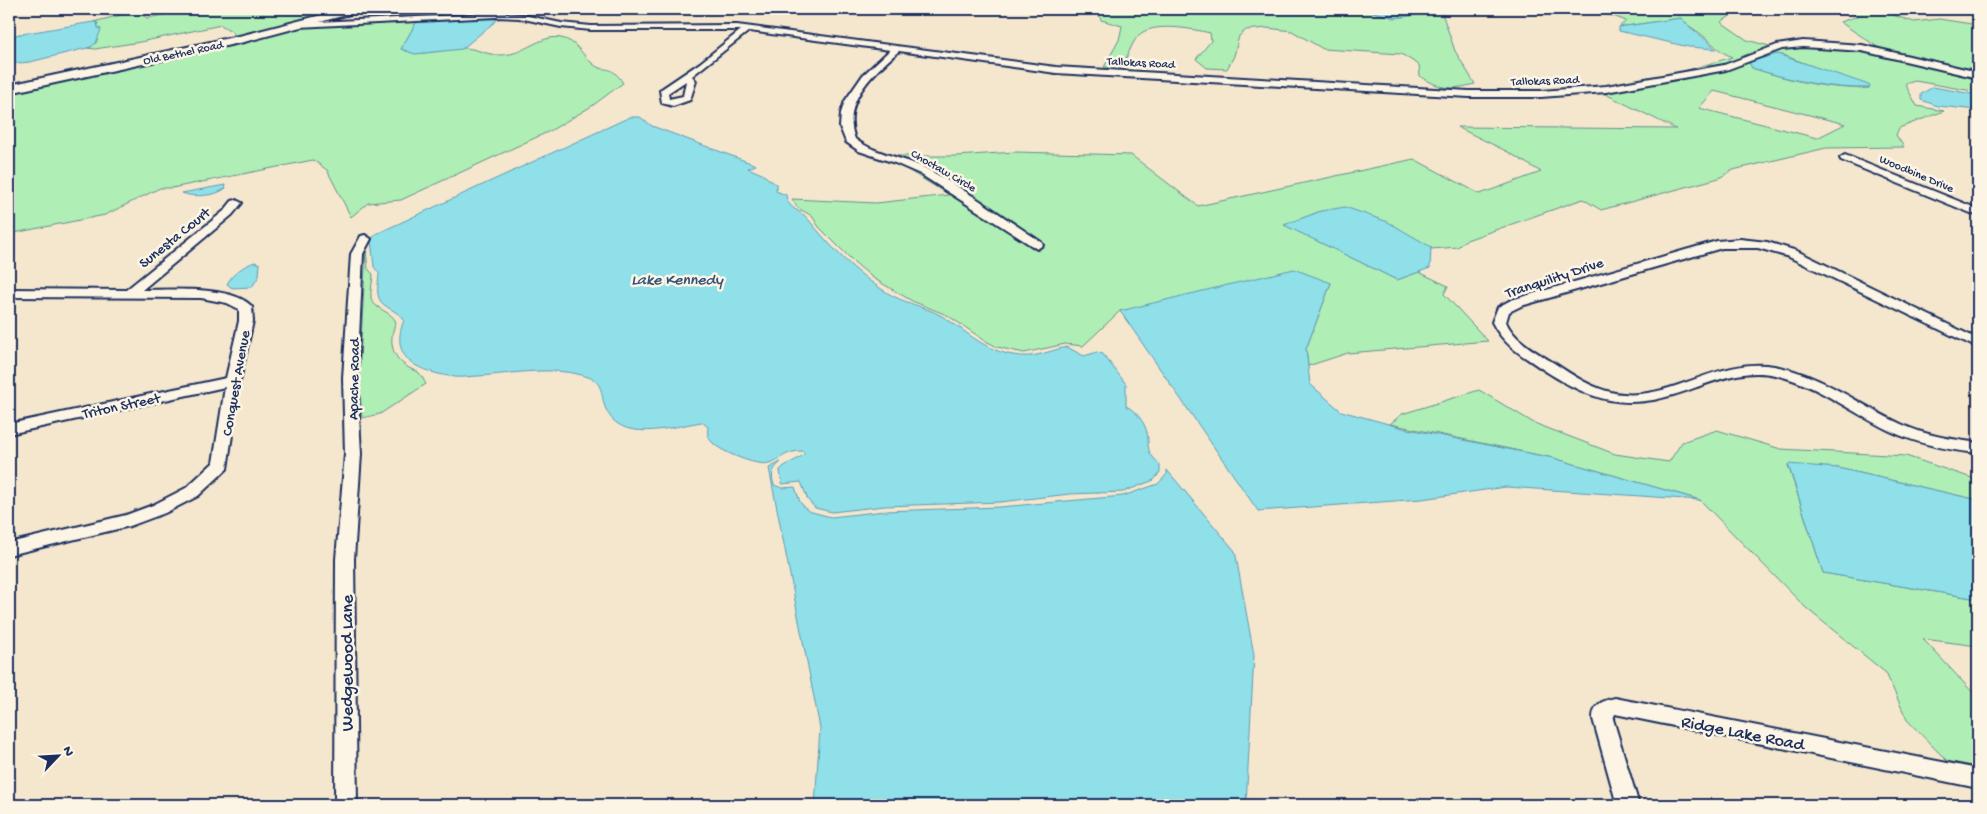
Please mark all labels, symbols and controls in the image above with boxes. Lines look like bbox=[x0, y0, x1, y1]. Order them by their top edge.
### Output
street label: Old Bethel Road bbox=[142, 38, 226, 69]
street label: Tallokas Road bbox=[1105, 55, 1176, 73]
street label: Tallokas Road bbox=[1510, 74, 1580, 90]
street label: Choctaw Circle bbox=[908, 147, 979, 197]
street label: Woodbine Drive bbox=[1877, 153, 1956, 197]
street label: Sunesta Court bbox=[136, 203, 216, 273]
street label: Tranquility Drive bbox=[1502, 254, 1606, 304]
water label: Lake Kennedy bbox=[631, 272, 724, 291]
street label: Conquest Avenue bbox=[219, 329, 255, 438]
street label: Apache Road bbox=[345, 337, 365, 420]
street label: Triton Street bbox=[80, 390, 164, 424]
street label: Wedgewood Lane bbox=[338, 594, 359, 731]
street label: Ridge Lake Road bbox=[1679, 712, 1807, 757]
north arrow bbox=[32, 732, 82, 782]
text: N bbox=[58, 744, 77, 759]

